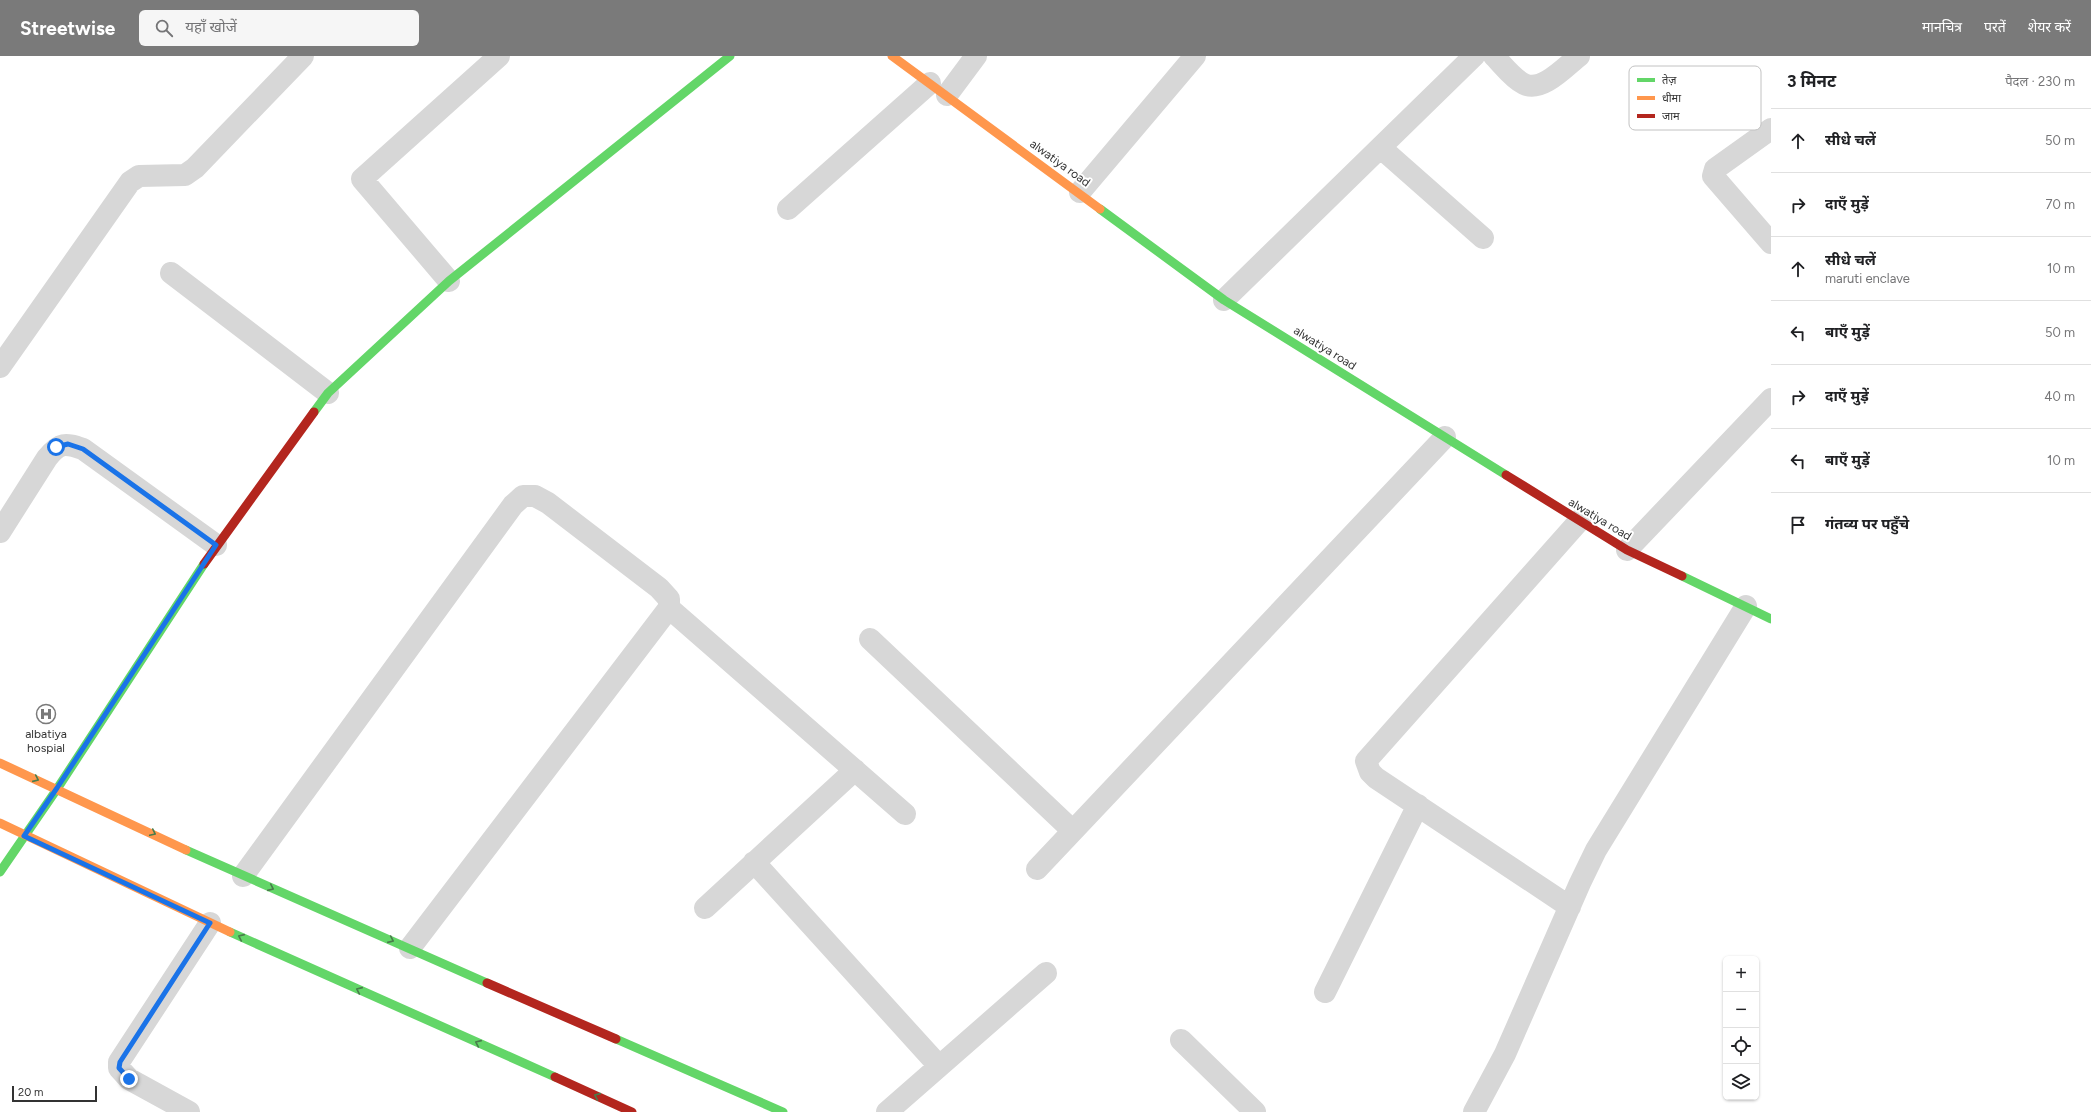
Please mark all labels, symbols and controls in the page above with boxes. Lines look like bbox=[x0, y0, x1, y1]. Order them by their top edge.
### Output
search box bbox=[139, 10, 419, 46]
text: Streetwise bbox=[20, 17, 115, 40]
icon: search bbox=[153, 17, 175, 39]
text: यहाँ खोजें bbox=[185, 18, 237, 36]
text: मानचित्र bbox=[1922, 19, 1962, 36]
text: परतें bbox=[1984, 19, 2006, 36]
text: शेयर करें bbox=[2028, 19, 2071, 36]
legend bbox=[1629, 66, 1761, 130]
text: 3 मिनट bbox=[1787, 71, 1836, 91]
text: तेज़ bbox=[1662, 74, 1677, 87]
text: पैदल · 230 m bbox=[2005, 74, 2075, 89]
text: धीमा bbox=[1662, 92, 1681, 105]
text: जाम bbox=[1662, 110, 1680, 123]
icon: ahead bbox=[1787, 130, 1809, 152]
text: सीधे चलें bbox=[1825, 131, 1876, 149]
text: 50 m bbox=[2045, 133, 2075, 148]
street label: alwatiya road bbox=[1027, 136, 1093, 190]
icon: right bbox=[1787, 194, 1809, 216]
text: दाएँ मुड़ें bbox=[1825, 195, 1869, 213]
text: 70 m bbox=[2045, 197, 2075, 212]
text: सीधे चलें bbox=[1825, 251, 1876, 269]
icon: ahead bbox=[1787, 258, 1809, 280]
text: 10 m bbox=[2047, 261, 2075, 276]
text: maruti enclave bbox=[1825, 271, 1910, 286]
icon: left bbox=[1787, 322, 1809, 344]
street label: alwatiya road bbox=[1291, 323, 1359, 373]
text: बाएँ मुड़ें bbox=[1825, 323, 1870, 341]
text: 50 m bbox=[2045, 325, 2075, 340]
icon: right bbox=[1787, 386, 1809, 408]
text: दाएँ मुड़ें bbox=[1825, 387, 1869, 405]
text: 40 m bbox=[2044, 389, 2075, 404]
route start bbox=[47, 438, 65, 456]
icon: left bbox=[1787, 450, 1809, 472]
text: बाएँ मुड़ें bbox=[1825, 451, 1870, 469]
text: 10 m bbox=[2047, 453, 2075, 468]
street label: alwatiya road bbox=[1566, 495, 1634, 543]
icon: arrive bbox=[1787, 514, 1809, 536]
text: गंतव्य पर पहुँचे bbox=[1825, 515, 1909, 533]
hospital icon: albatiya hospial bbox=[35, 703, 57, 725]
place label: albatiya hospial bbox=[25, 727, 67, 755]
one-way arrow bbox=[31, 774, 39, 782]
one-way arrow bbox=[150, 829, 157, 837]
one-way arrow bbox=[267, 883, 275, 891]
one-way arrow bbox=[237, 934, 245, 942]
one-way arrow bbox=[386, 935, 394, 943]
map controls bbox=[1723, 956, 1759, 1100]
button: + bbox=[1723, 956, 1759, 992]
one-way arrow bbox=[356, 987, 364, 995]
button: − bbox=[1723, 992, 1759, 1028]
button: locate bbox=[1723, 1028, 1759, 1064]
one-way arrow bbox=[475, 1040, 483, 1048]
button: layers bbox=[1723, 1064, 1759, 1100]
route end bbox=[120, 1070, 138, 1088]
scale bar bbox=[12, 1084, 97, 1103]
text: 20 m bbox=[18, 1086, 43, 1099]
one-way arrow bbox=[593, 1093, 601, 1101]

